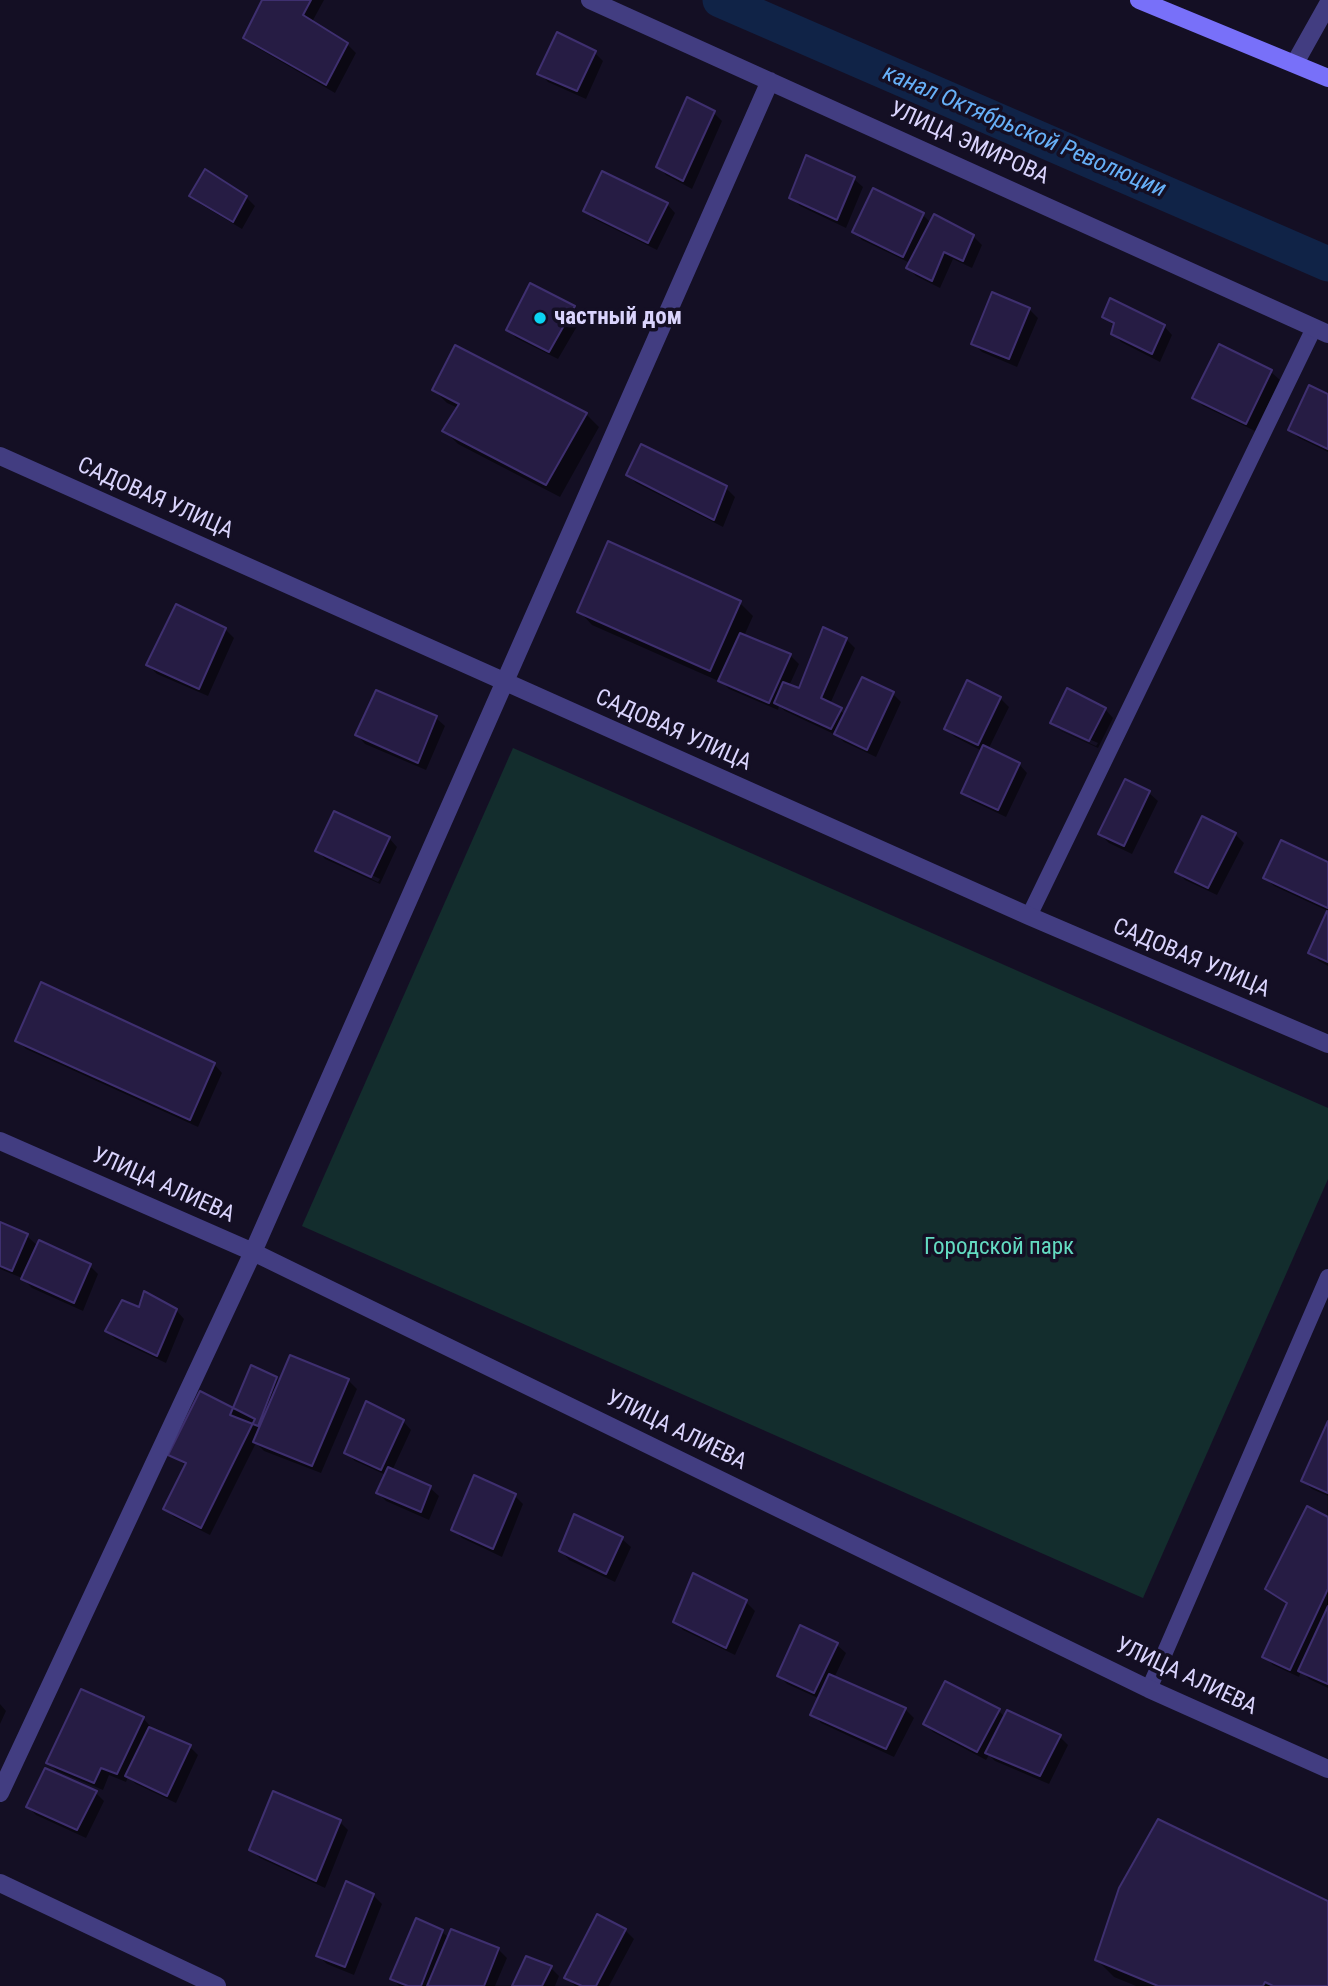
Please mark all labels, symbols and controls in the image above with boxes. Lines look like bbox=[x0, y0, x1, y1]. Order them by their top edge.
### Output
water label: канал Октябрьской Революции bbox=[878, 59, 1170, 205]
street label: УЛИЦА ЭМИРОВА bbox=[885, 97, 1053, 191]
place label: частный дом bbox=[554, 304, 682, 332]
marker: частный дом bbox=[532, 310, 548, 326]
street label: САДОВАЯ УЛИЦА bbox=[73, 452, 237, 546]
street label: САДОВАЯ УЛИЦА bbox=[591, 684, 755, 778]
street label: САДОВАЯ УЛИЦА bbox=[1108, 914, 1274, 1004]
street label: УЛИЦА АЛИЕВА bbox=[88, 1142, 238, 1230]
park label: Городской парк bbox=[924, 1234, 1074, 1262]
street label: УЛИЦА АЛИЕВА bbox=[601, 1385, 751, 1477]
street label: УЛИЦА АЛИЕВА bbox=[1111, 1632, 1261, 1722]

